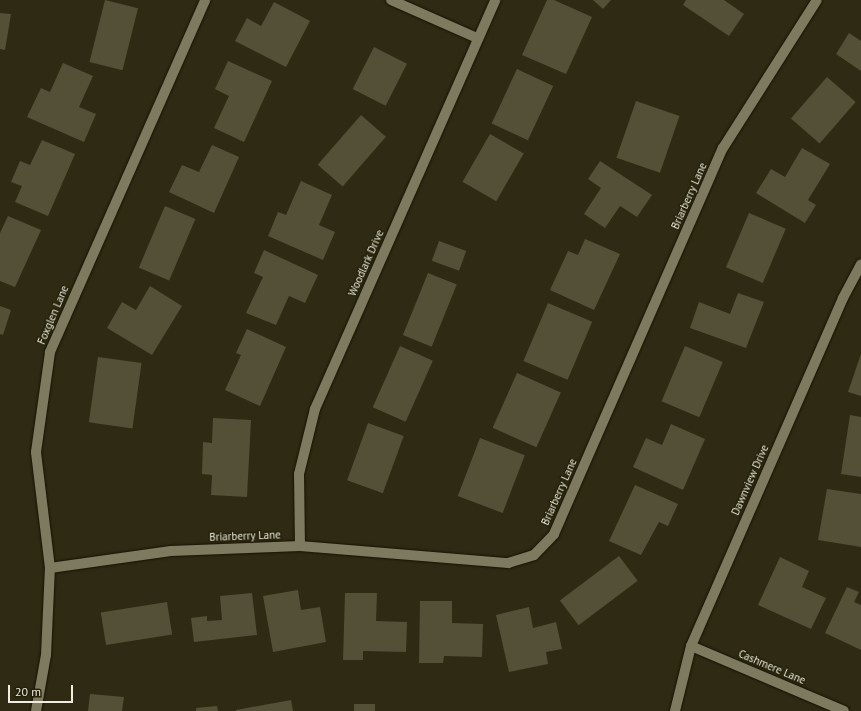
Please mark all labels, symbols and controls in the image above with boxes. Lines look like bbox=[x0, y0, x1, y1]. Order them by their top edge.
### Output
street label: Briarberry Lane bbox=[668, 160, 710, 232]
street label: Woodlark Drive bbox=[345, 228, 387, 298]
street label: Foxglen Lane bbox=[35, 283, 71, 347]
street label: Dawnview Drive bbox=[728, 443, 772, 517]
street label: Briarberry Lane bbox=[538, 456, 580, 528]
street label: Briarberry Lane bbox=[209, 528, 281, 544]
street label: Cashmere Lane bbox=[737, 647, 807, 687]
scale bar bbox=[10, 677, 75, 703]
text: 20 m bbox=[15, 684, 41, 699]

